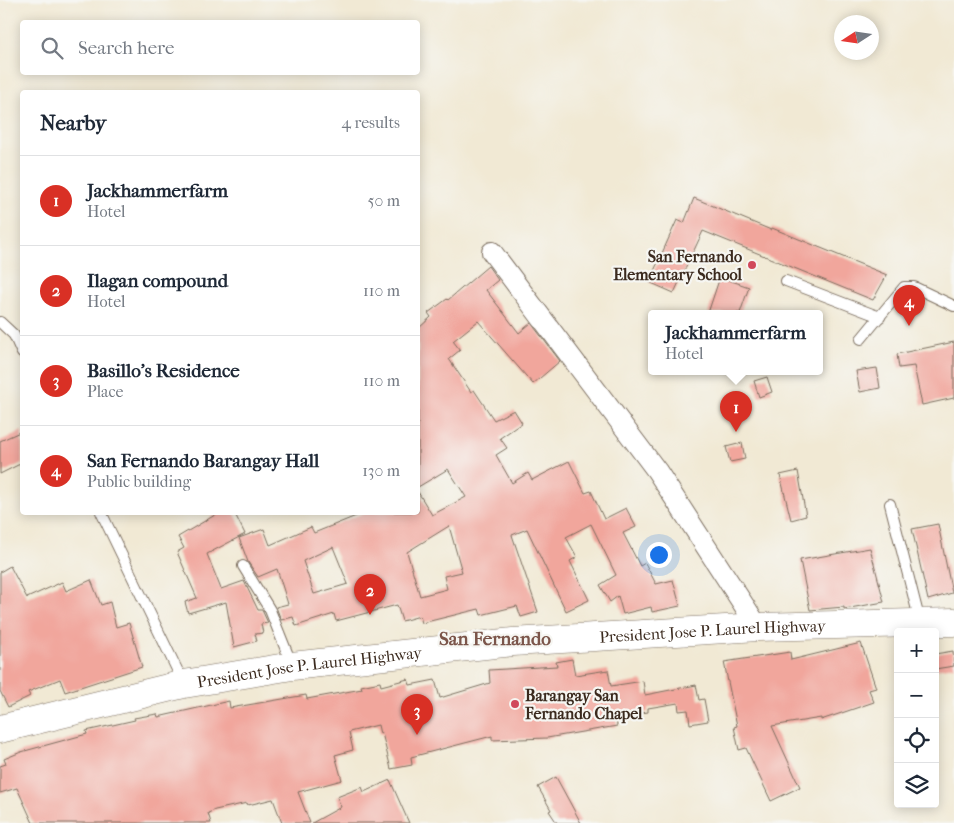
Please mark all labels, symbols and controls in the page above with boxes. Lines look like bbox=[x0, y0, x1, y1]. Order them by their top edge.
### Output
north arrow bbox=[834, 15, 879, 60]
search box bbox=[20, 20, 420, 75]
icon: search bbox=[38, 34, 66, 62]
text: Search here bbox=[78, 37, 174, 59]
text: Nearby bbox=[40, 111, 106, 135]
text: 4 results bbox=[342, 113, 400, 132]
text: Jackhammerfarm bbox=[87, 180, 228, 202]
text: 1 bbox=[53, 191, 59, 210]
text: 50 m bbox=[368, 191, 400, 210]
text: Hotel bbox=[87, 202, 125, 221]
place label: San Fernando Elementary School bbox=[613, 247, 743, 285]
marker: San Fernando Elementary School bbox=[746, 259, 758, 271]
text: Ilagan compound bbox=[87, 270, 228, 292]
text: 2 bbox=[52, 281, 60, 300]
text: 110 m bbox=[363, 281, 400, 300]
pin: 4 bbox=[893, 285, 925, 326]
text: Hotel bbox=[87, 292, 125, 311]
popup bbox=[648, 310, 823, 375]
text: Jackhammerfarm bbox=[665, 322, 806, 344]
text: Hotel bbox=[665, 344, 703, 363]
text: Basillo's Residence bbox=[87, 360, 240, 382]
text: 3 bbox=[53, 371, 59, 390]
text: 110 m bbox=[363, 371, 400, 390]
text: Place bbox=[87, 382, 123, 401]
pin: 1 bbox=[720, 391, 752, 432]
text: San Fernando Barangay Hall bbox=[87, 450, 319, 472]
text: 4 bbox=[51, 461, 61, 480]
text: 130 m bbox=[362, 461, 400, 480]
text: Public building bbox=[87, 472, 191, 491]
your location bbox=[646, 542, 672, 568]
pin: 2 bbox=[354, 574, 386, 615]
street label: President Jose P. Laurel Highway bbox=[599, 616, 826, 646]
district label: San Fernando bbox=[439, 628, 551, 650]
map controls bbox=[894, 628, 939, 808]
button: + bbox=[894, 628, 939, 673]
street label: President Jose P. Laurel Highway bbox=[196, 642, 423, 691]
button: − bbox=[894, 673, 939, 718]
place label: Barangay San Fernando Chapel bbox=[524, 686, 643, 724]
pin: 3 bbox=[401, 694, 433, 735]
marker: Barangay San Fernando Chapel bbox=[509, 698, 521, 710]
button: locate bbox=[894, 718, 939, 763]
button: layers bbox=[894, 763, 939, 808]

